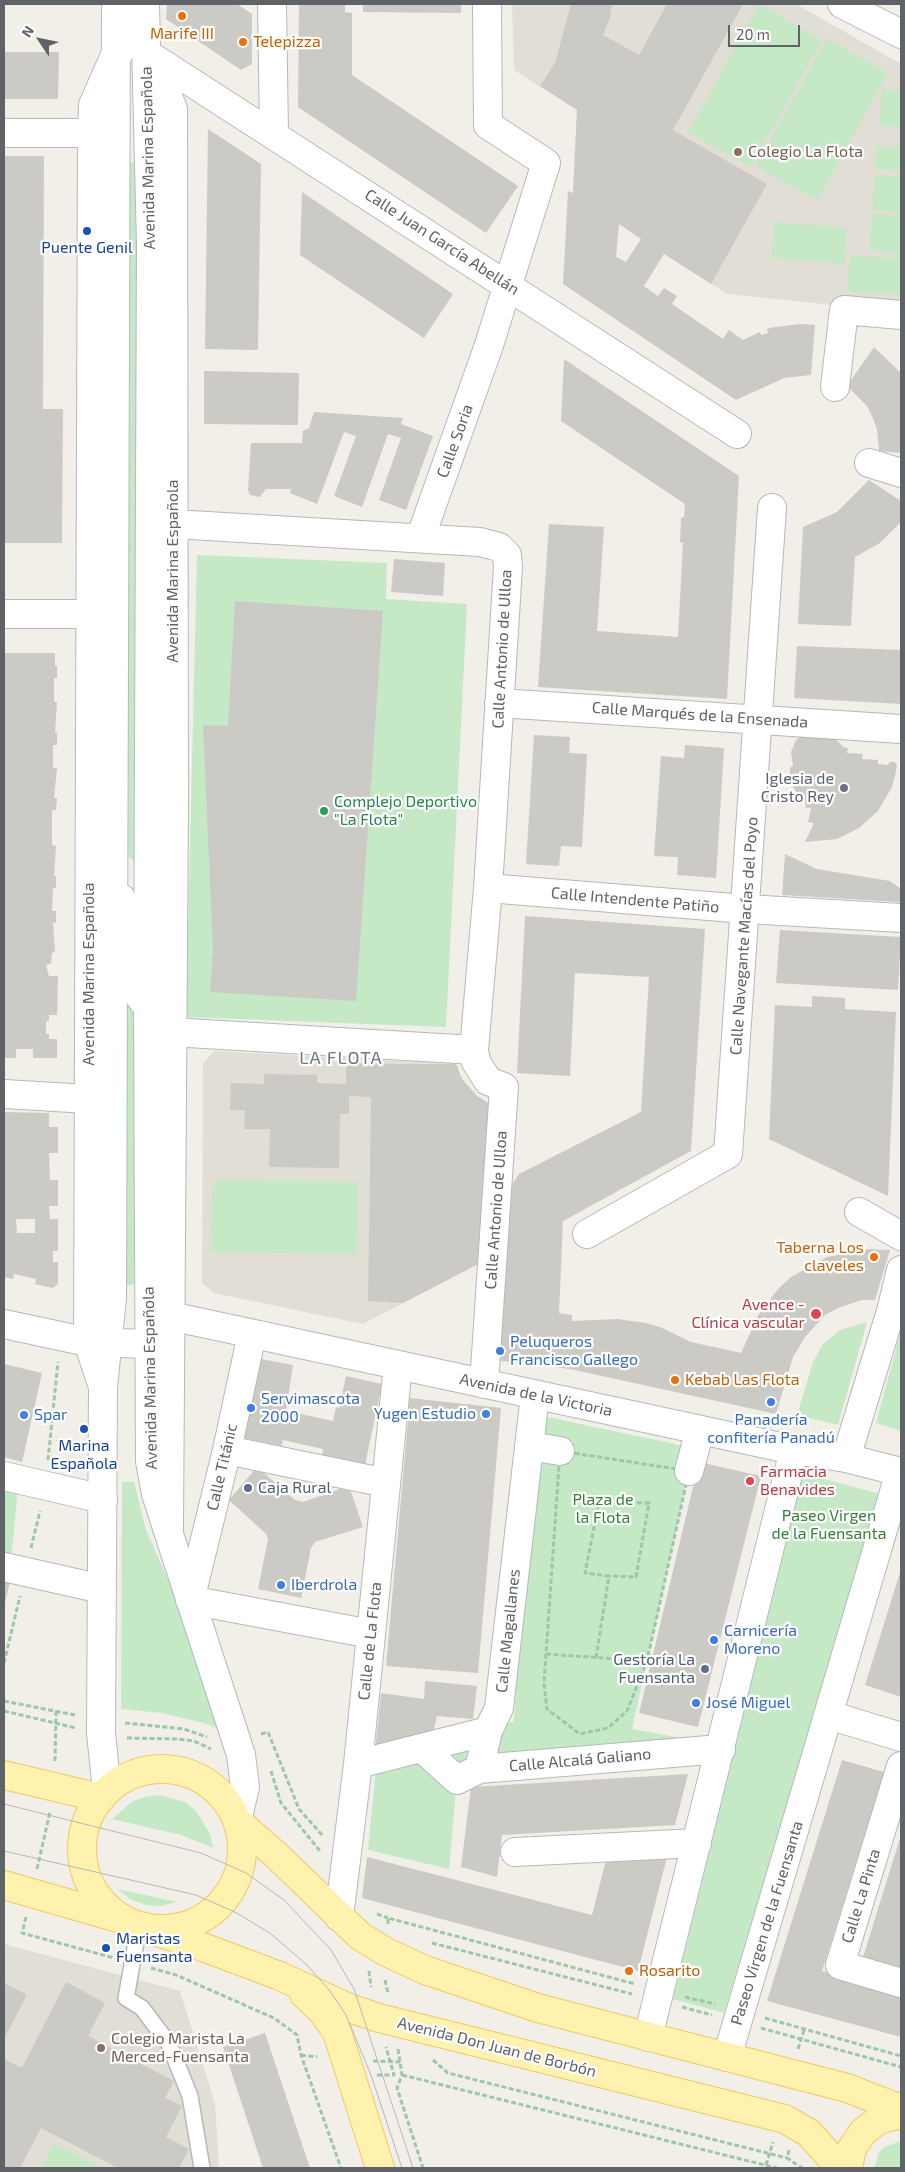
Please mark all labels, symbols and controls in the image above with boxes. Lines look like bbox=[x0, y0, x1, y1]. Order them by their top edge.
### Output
marker: Marife III bbox=[176, 10, 188, 22]
north arrow bbox=[15, 15, 65, 65]
scale bar bbox=[730, 15, 802, 47]
text: N bbox=[17, 22, 37, 40]
place label: Marife III bbox=[150, 24, 214, 44]
text: 20 m bbox=[736, 25, 770, 43]
place label: Telepizza bbox=[253, 32, 321, 52]
marker: Telepizza bbox=[237, 36, 249, 48]
street label: Avenida Marina Española bbox=[137, 66, 159, 250]
place label: Colegio La Flota bbox=[748, 142, 863, 162]
marker: Colegio La Flota bbox=[732, 146, 744, 158]
street label: Calle Juan García Abellán bbox=[361, 185, 523, 299]
marker: Puente Genil bbox=[81, 225, 93, 237]
place label: Puente Genil bbox=[41, 238, 133, 258]
street label: Calle Soria bbox=[433, 402, 477, 480]
street label: Avenida Marina Española bbox=[163, 479, 183, 663]
street label: Calle Antonio de Ulloa bbox=[488, 569, 516, 729]
street label: Calle Marqués de la Ensenada bbox=[591, 698, 809, 732]
place label: Iglesia de Cristo Rey bbox=[761, 769, 834, 807]
marker: Iglesia de Cristo Rey bbox=[838, 782, 850, 794]
place label: Complejo Deportivo "La Flota" bbox=[334, 792, 477, 830]
marker: Complejo Deportivo "La Flota" bbox=[318, 805, 330, 817]
street label: Calle Navegante Macías del Poyo bbox=[726, 816, 762, 1056]
street label: Avenida Marina Española bbox=[79, 882, 99, 1066]
street label: Calle Intendente Patiño bbox=[550, 883, 720, 917]
district label: LA FLOTA bbox=[298, 1047, 384, 1069]
street label: Calle Antonio de Ulloa bbox=[481, 1130, 511, 1290]
place label: Taberna Los claveles bbox=[776, 1238, 864, 1276]
marker: Taberna Los claveles bbox=[868, 1251, 880, 1263]
street label: Avenida Marina Española bbox=[139, 1286, 161, 1470]
place label: Avence - Clínica vascular bbox=[691, 1295, 805, 1333]
marker: Avence - Clínica vascular bbox=[809, 1307, 823, 1321]
place label: Peluqueros Francisco Gallego bbox=[510, 1332, 638, 1370]
marker: Peluqueros Francisco Gallego bbox=[494, 1345, 506, 1357]
street label: Avenida de la Victoria bbox=[458, 1369, 614, 1421]
place label: Kebab Las Flota bbox=[685, 1370, 799, 1390]
marker: Kebab Las Flota bbox=[669, 1374, 681, 1386]
place label: Servimascota 2000 bbox=[261, 1389, 360, 1427]
marker: Panadería confitería Panadú bbox=[765, 1396, 777, 1408]
marker: Servimascota 2000 bbox=[245, 1402, 257, 1414]
place label: Yugen Estudio bbox=[374, 1404, 476, 1424]
place label: Spar bbox=[34, 1405, 67, 1425]
marker: Yugen Estudio bbox=[480, 1408, 492, 1420]
marker: Spar bbox=[18, 1409, 30, 1421]
place label: Panadería confitería Panadú bbox=[707, 1410, 835, 1448]
street label: Calle Titánic bbox=[203, 1422, 241, 1512]
marker: Marina Española bbox=[78, 1423, 90, 1435]
place label: Marina Española bbox=[50, 1436, 118, 1474]
place label: Farmacia Benavides bbox=[760, 1462, 835, 1500]
marker: Farmacia Benavides bbox=[744, 1475, 756, 1487]
place label: Caja Rural bbox=[258, 1478, 331, 1498]
marker: Caja Rural bbox=[242, 1482, 254, 1494]
park label: Plaza de la Flota bbox=[572, 1490, 634, 1528]
park label: Paseo Virgen de la Fuensanta bbox=[772, 1506, 886, 1544]
street label: Calle Magallanes bbox=[492, 1568, 524, 1694]
place label: Iberdrola bbox=[291, 1575, 357, 1595]
marker: Iberdrola bbox=[275, 1579, 287, 1591]
street label: Calle de La Flota bbox=[354, 1581, 386, 1701]
place label: Carnicería Moreno bbox=[724, 1621, 797, 1659]
marker: Carnicería Moreno bbox=[708, 1634, 720, 1646]
place label: Gestoría La Fuensanta bbox=[613, 1650, 695, 1688]
marker: Gestoría La Fuensanta bbox=[699, 1663, 711, 1675]
place label: José Miguel bbox=[706, 1693, 790, 1713]
marker: José Miguel bbox=[690, 1697, 702, 1709]
street label: Calle Alcalá Galiano bbox=[508, 1744, 652, 1776]
street label: Paseo Virgen de la Fuensanta bbox=[727, 1818, 807, 2028]
street label: Calle La Pinta bbox=[838, 1846, 884, 1946]
place label: Maristas Fuensanta bbox=[116, 1929, 192, 1967]
marker: Maristas Fuensanta bbox=[100, 1942, 112, 1954]
place label: Rosarito bbox=[639, 1961, 700, 1981]
marker: Rosarito bbox=[623, 1965, 635, 1977]
street label: Avenida Don Juan de Borbón bbox=[395, 2013, 599, 2081]
place label: Colegio Marista La Merced-Fuensanta bbox=[111, 2029, 249, 2067]
marker: Colegio Marista La Merced-Fuensanta bbox=[95, 2042, 107, 2054]

